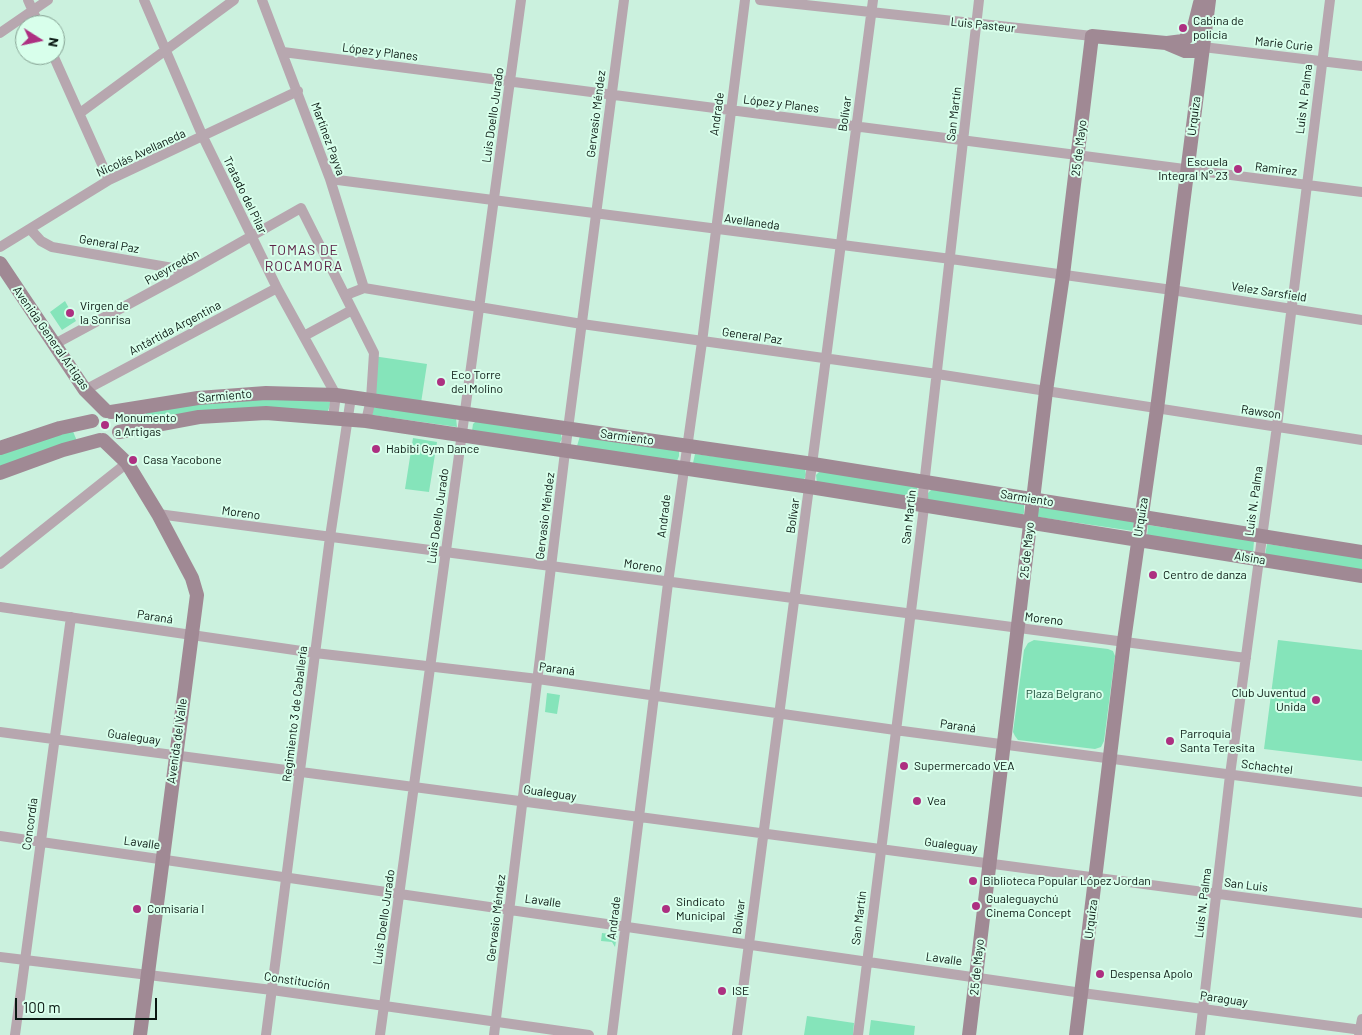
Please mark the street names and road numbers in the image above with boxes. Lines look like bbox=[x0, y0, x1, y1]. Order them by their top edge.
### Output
street label: Luis Pasteur bbox=[950, 14, 1016, 36]
street label: Marie Curie bbox=[1254, 34, 1314, 54]
street label: López y Planes bbox=[341, 40, 419, 64]
street label: Luis N. Palma bbox=[1293, 63, 1315, 135]
street label: Luis Doello Jurado bbox=[479, 66, 507, 164]
street label: Gervasio Méndez bbox=[584, 70, 608, 158]
street label: San Martín bbox=[944, 86, 964, 142]
street label: Andrade bbox=[707, 91, 727, 137]
street label: López y Planes bbox=[742, 92, 820, 116]
street label: Bolívar bbox=[835, 95, 855, 133]
street label: Urquiza bbox=[1184, 95, 1204, 137]
street label: Martínez Payva bbox=[308, 100, 348, 178]
street label: 25 de Mayo bbox=[1068, 119, 1090, 177]
street label: Nicolás Avellaneda bbox=[94, 126, 188, 180]
street label: Tratado del Pilar bbox=[220, 154, 270, 236]
street label: Ramirez bbox=[1254, 159, 1298, 179]
street label: Avellaneda bbox=[723, 211, 781, 233]
street label: General Paz bbox=[78, 232, 140, 256]
street label: Pueyrredón bbox=[142, 246, 202, 288]
street label: Velez Sarsfield bbox=[1230, 279, 1308, 305]
street label: Avenida General Artigas bbox=[10, 283, 92, 393]
street label: Antártida Argentina bbox=[127, 298, 223, 358]
street label: General Paz bbox=[721, 325, 783, 347]
street label: Sarmiento bbox=[197, 386, 253, 406]
street label: Rawson bbox=[1240, 402, 1282, 422]
street label: Sarmiento bbox=[599, 426, 655, 448]
street label: Luis N. Palma bbox=[1242, 465, 1266, 537]
street label: Luis Doello Jurado bbox=[424, 467, 452, 565]
street label: Gervasio Méndez bbox=[533, 472, 557, 560]
street label: Sarmiento bbox=[999, 487, 1055, 509]
street label: San Martín bbox=[899, 489, 919, 545]
street label: Andrade bbox=[654, 493, 674, 539]
street label: Urquiza bbox=[1131, 496, 1151, 538]
street label: Bolívar bbox=[783, 497, 803, 535]
street label: Moreno bbox=[221, 503, 261, 523]
street label: 25 de Mayo bbox=[1017, 521, 1037, 579]
street label: Alsina bbox=[1233, 548, 1267, 568]
street label: Moreno bbox=[623, 556, 663, 576]
street label: Paraná bbox=[136, 607, 174, 627]
street label: Moreno bbox=[1024, 609, 1064, 629]
street label: Regimiento 3 de Caballería bbox=[280, 645, 310, 783]
street label: Paraná bbox=[538, 659, 576, 679]
street label: Avenida del Valle bbox=[164, 697, 190, 785]
street label: Paraná bbox=[939, 716, 977, 736]
street label: Gualeguay bbox=[106, 726, 162, 748]
street label: Schachtel bbox=[1240, 757, 1294, 777]
street label: Gualeguay bbox=[522, 782, 578, 804]
street label: Concordia bbox=[19, 797, 41, 851]
street label: Lavalle bbox=[123, 833, 161, 853]
street label: Gualeguay bbox=[924, 835, 978, 855]
street label: Luis N. Palma bbox=[1192, 867, 1214, 939]
street label: Luis Doello Jurado bbox=[370, 868, 398, 966]
street label: Gervasio Méndez bbox=[484, 874, 508, 962]
street label: San Luis bbox=[1223, 875, 1269, 895]
street label: San Martín bbox=[849, 890, 869, 946]
street label: Lavalle bbox=[524, 891, 562, 911]
street label: Andrade bbox=[604, 895, 624, 941]
street label: Urquiza bbox=[1081, 898, 1101, 940]
street label: Bolívar bbox=[730, 899, 748, 935]
street label: 25 de Mayo bbox=[967, 938, 987, 996]
street label: Lavalle bbox=[925, 949, 963, 969]
street label: Constitución bbox=[263, 969, 331, 993]
street label: Paraguay bbox=[1199, 989, 1249, 1009]

